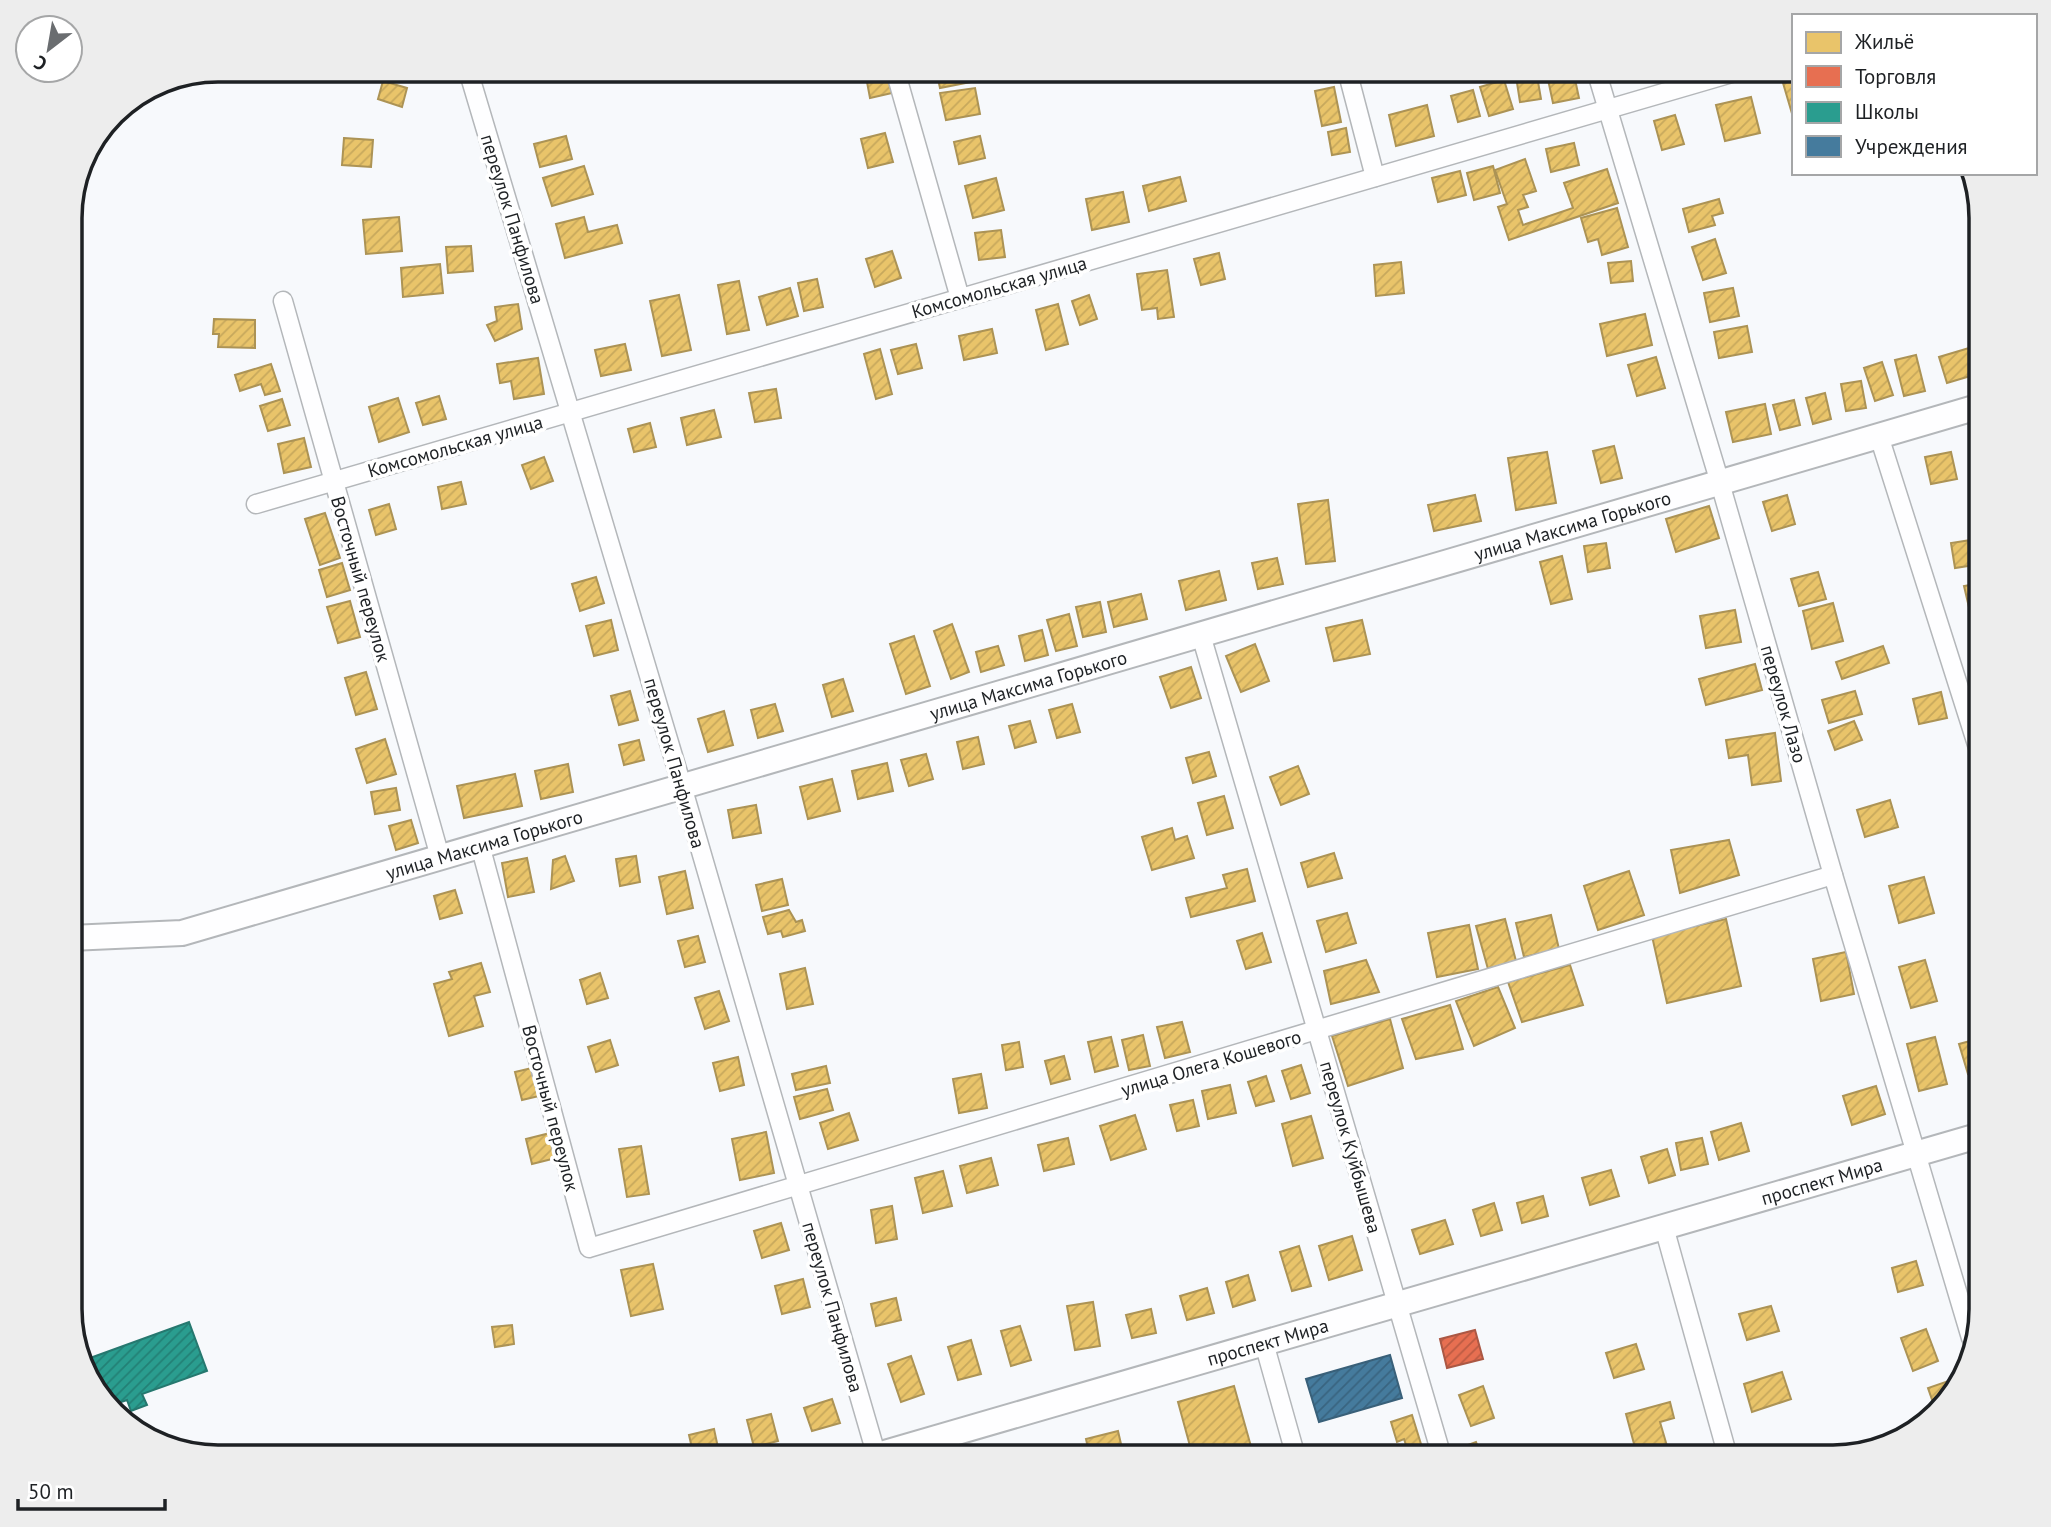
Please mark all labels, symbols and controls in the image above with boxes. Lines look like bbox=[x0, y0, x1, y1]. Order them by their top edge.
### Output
north arrow bbox=[14, 14, 84, 84]
legend bbox=[1792, 14, 2037, 175]
text: Жильё bbox=[1854, 28, 1914, 55]
text: С bbox=[29, 50, 51, 77]
text: Торговля bbox=[1855, 63, 1936, 90]
text: Школы bbox=[1855, 98, 1919, 125]
street label: переулок Панфилова bbox=[476, 131, 550, 307]
text: Учреждения bbox=[1855, 133, 1968, 160]
street label: Комсомольская улица bbox=[909, 251, 1089, 323]
street label: Комсомольская улица bbox=[365, 410, 545, 482]
street label: улица Максима Горького bbox=[1471, 485, 1674, 566]
street label: Восточный переулок bbox=[326, 493, 396, 665]
street label: переулок Лазо bbox=[1756, 642, 1812, 766]
street label: улица Максима Горького bbox=[927, 645, 1130, 725]
street label: переулок Панфилова bbox=[639, 675, 711, 851]
street label: улица Максима Горького bbox=[383, 804, 586, 885]
street label: Восточный переулок bbox=[517, 1022, 585, 1194]
street label: улица Олега Кошевого bbox=[1118, 1024, 1304, 1102]
street label: переулок Куйбышева bbox=[1315, 1058, 1387, 1236]
street label: проспект Мира bbox=[1758, 1152, 1885, 1210]
street label: переулок Панфилова bbox=[797, 1219, 869, 1395]
street label: проспект Мира bbox=[1204, 1313, 1331, 1371]
scale bar bbox=[18, 1468, 164, 1512]
text: 50 m bbox=[28, 1478, 74, 1505]

